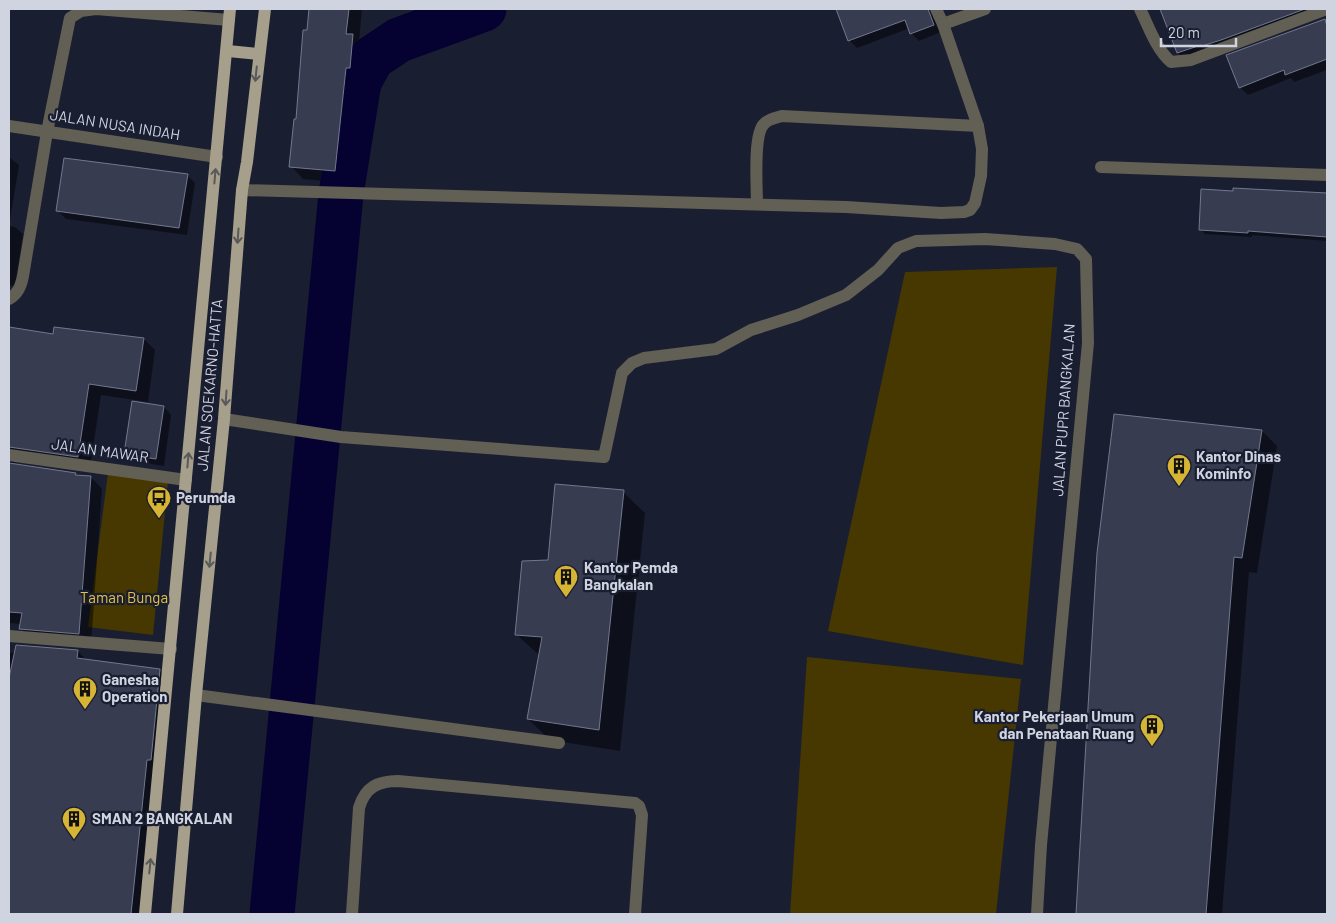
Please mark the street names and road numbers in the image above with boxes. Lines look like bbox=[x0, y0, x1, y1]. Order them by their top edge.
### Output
street label: JALAN NUSA INDAH bbox=[49, 105, 181, 143]
street label: JALAN SOEKARNO-HATTA bbox=[193, 298, 226, 472]
street label: JALAN PUPR BANGKALAN bbox=[1048, 323, 1078, 497]
street label: JALAN MAWAR bbox=[50, 434, 150, 466]

